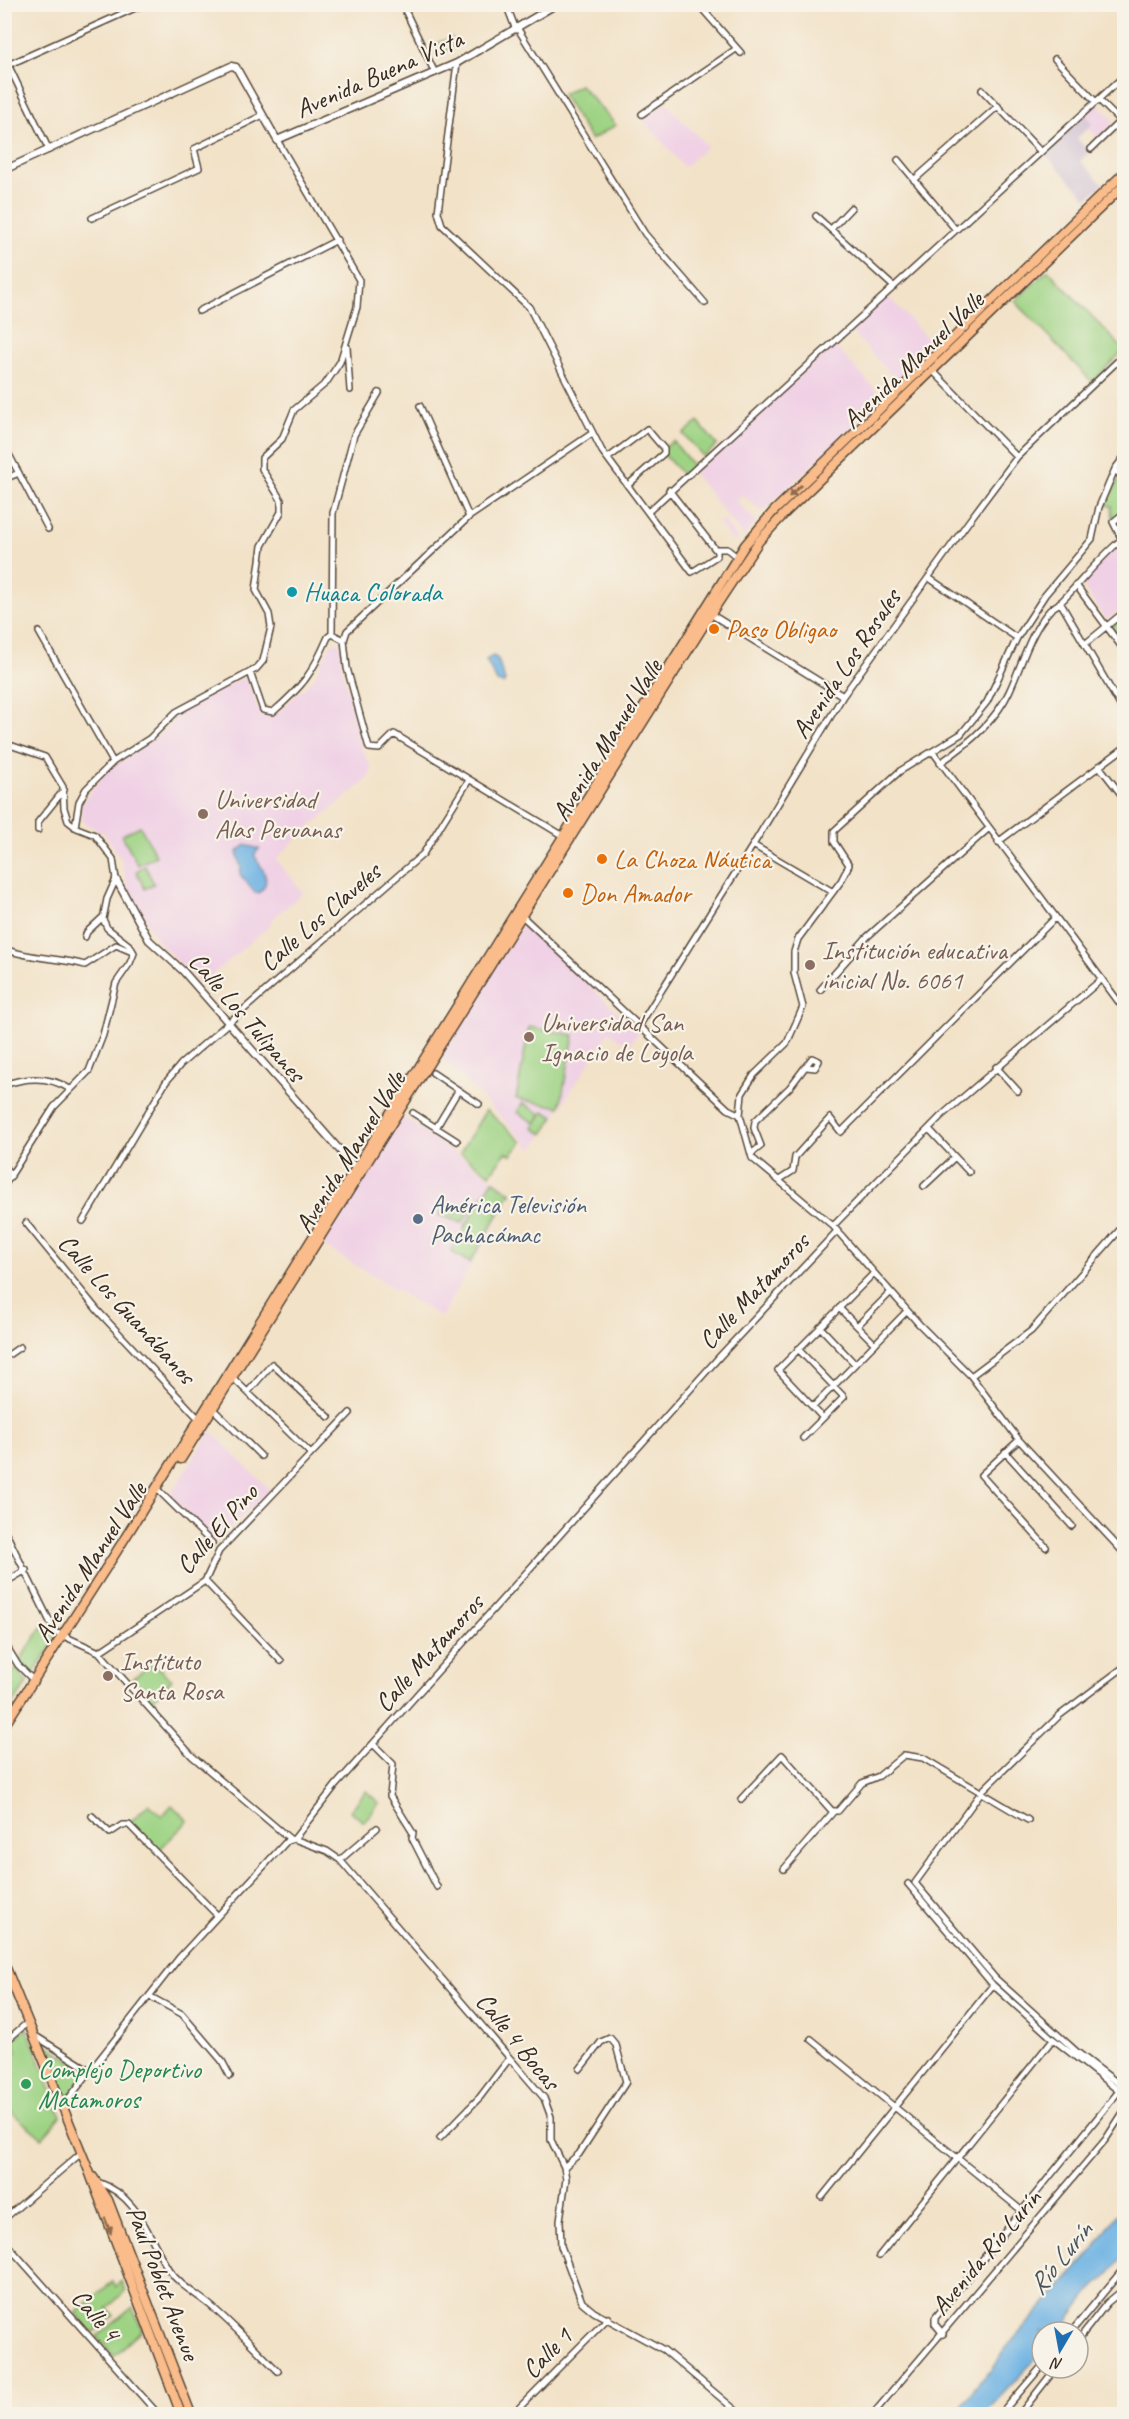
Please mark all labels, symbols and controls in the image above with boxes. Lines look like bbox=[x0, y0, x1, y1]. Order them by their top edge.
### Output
street label: Avenida Buena Vista bbox=[290, 22, 469, 126]
street label: Avenida Manuel Valle bbox=[835, 283, 992, 436]
one-way arrow bbox=[788, 484, 803, 497]
place label: Huaca Colorada bbox=[304, 576, 443, 609]
street label: Avenida Los Rosales bbox=[784, 582, 909, 745]
marker: Huaca Colorada bbox=[285, 585, 299, 599]
place label: Paso Obligao bbox=[726, 613, 839, 646]
marker: Paso Obligao bbox=[707, 622, 721, 636]
street label: Avenida Manuel Valle bbox=[544, 652, 671, 827]
place label: Universidad Alas Peruanas bbox=[215, 783, 343, 846]
marker: Universidad Alas Peruanas bbox=[196, 807, 210, 821]
place label: La Choza Náutica bbox=[614, 843, 773, 876]
marker: La Choza Náutica bbox=[595, 852, 609, 866]
street label: Calle Los Claveles bbox=[253, 854, 389, 979]
place label: Don Amador bbox=[580, 877, 693, 910]
marker: Don Amador bbox=[561, 886, 575, 900]
place label: Institución educativa inicial No. 6061 bbox=[822, 934, 1008, 997]
street label: Calle Los Tulipanes bbox=[182, 945, 314, 1090]
marker: Institución educativa inicial No. 6061 bbox=[803, 958, 817, 972]
place label: Universidad San Ignacio de Loyola bbox=[541, 1006, 694, 1069]
marker: Universidad San Ignacio de Loyola bbox=[522, 1030, 536, 1044]
street label: Avenida Manuel Valle bbox=[287, 1064, 414, 1239]
place label: América Televisión Pachacámac bbox=[430, 1188, 587, 1251]
marker: América Televisión Pachacámac bbox=[411, 1212, 425, 1226]
street label: Calle Matamoros bbox=[692, 1224, 818, 1356]
street label: Calle Los Guanábanos bbox=[51, 1227, 205, 1393]
street label: Avenida Manuel Valle bbox=[26, 1474, 155, 1648]
street label: Calle El Pino bbox=[169, 1476, 267, 1581]
street label: Calle Matamoros bbox=[367, 1586, 492, 1719]
place label: Instituto Santa Rosa bbox=[120, 1645, 225, 1708]
marker: Instituto Santa Rosa bbox=[101, 1669, 115, 1683]
street label: Calle 4 Bocas bbox=[469, 1985, 569, 2098]
place label: Complejo Deportivo Matamoros bbox=[38, 2053, 203, 2116]
marker: Complejo Deportivo Matamoros bbox=[19, 2077, 33, 2091]
street label: Avenida Río Lurín bbox=[924, 2181, 1049, 2322]
street label: Paul Poblet Avenue bbox=[118, 2201, 208, 2367]
water label: Río Lurín bbox=[1020, 2213, 1101, 2301]
one-way arrow bbox=[104, 2217, 113, 2235]
street label: Calle 4 bbox=[64, 2282, 129, 2350]
street label: Calle 1 bbox=[515, 2319, 580, 2386]
north arrow bbox=[1030, 2320, 1090, 2380]
text: N bbox=[1048, 2353, 1064, 2374]

